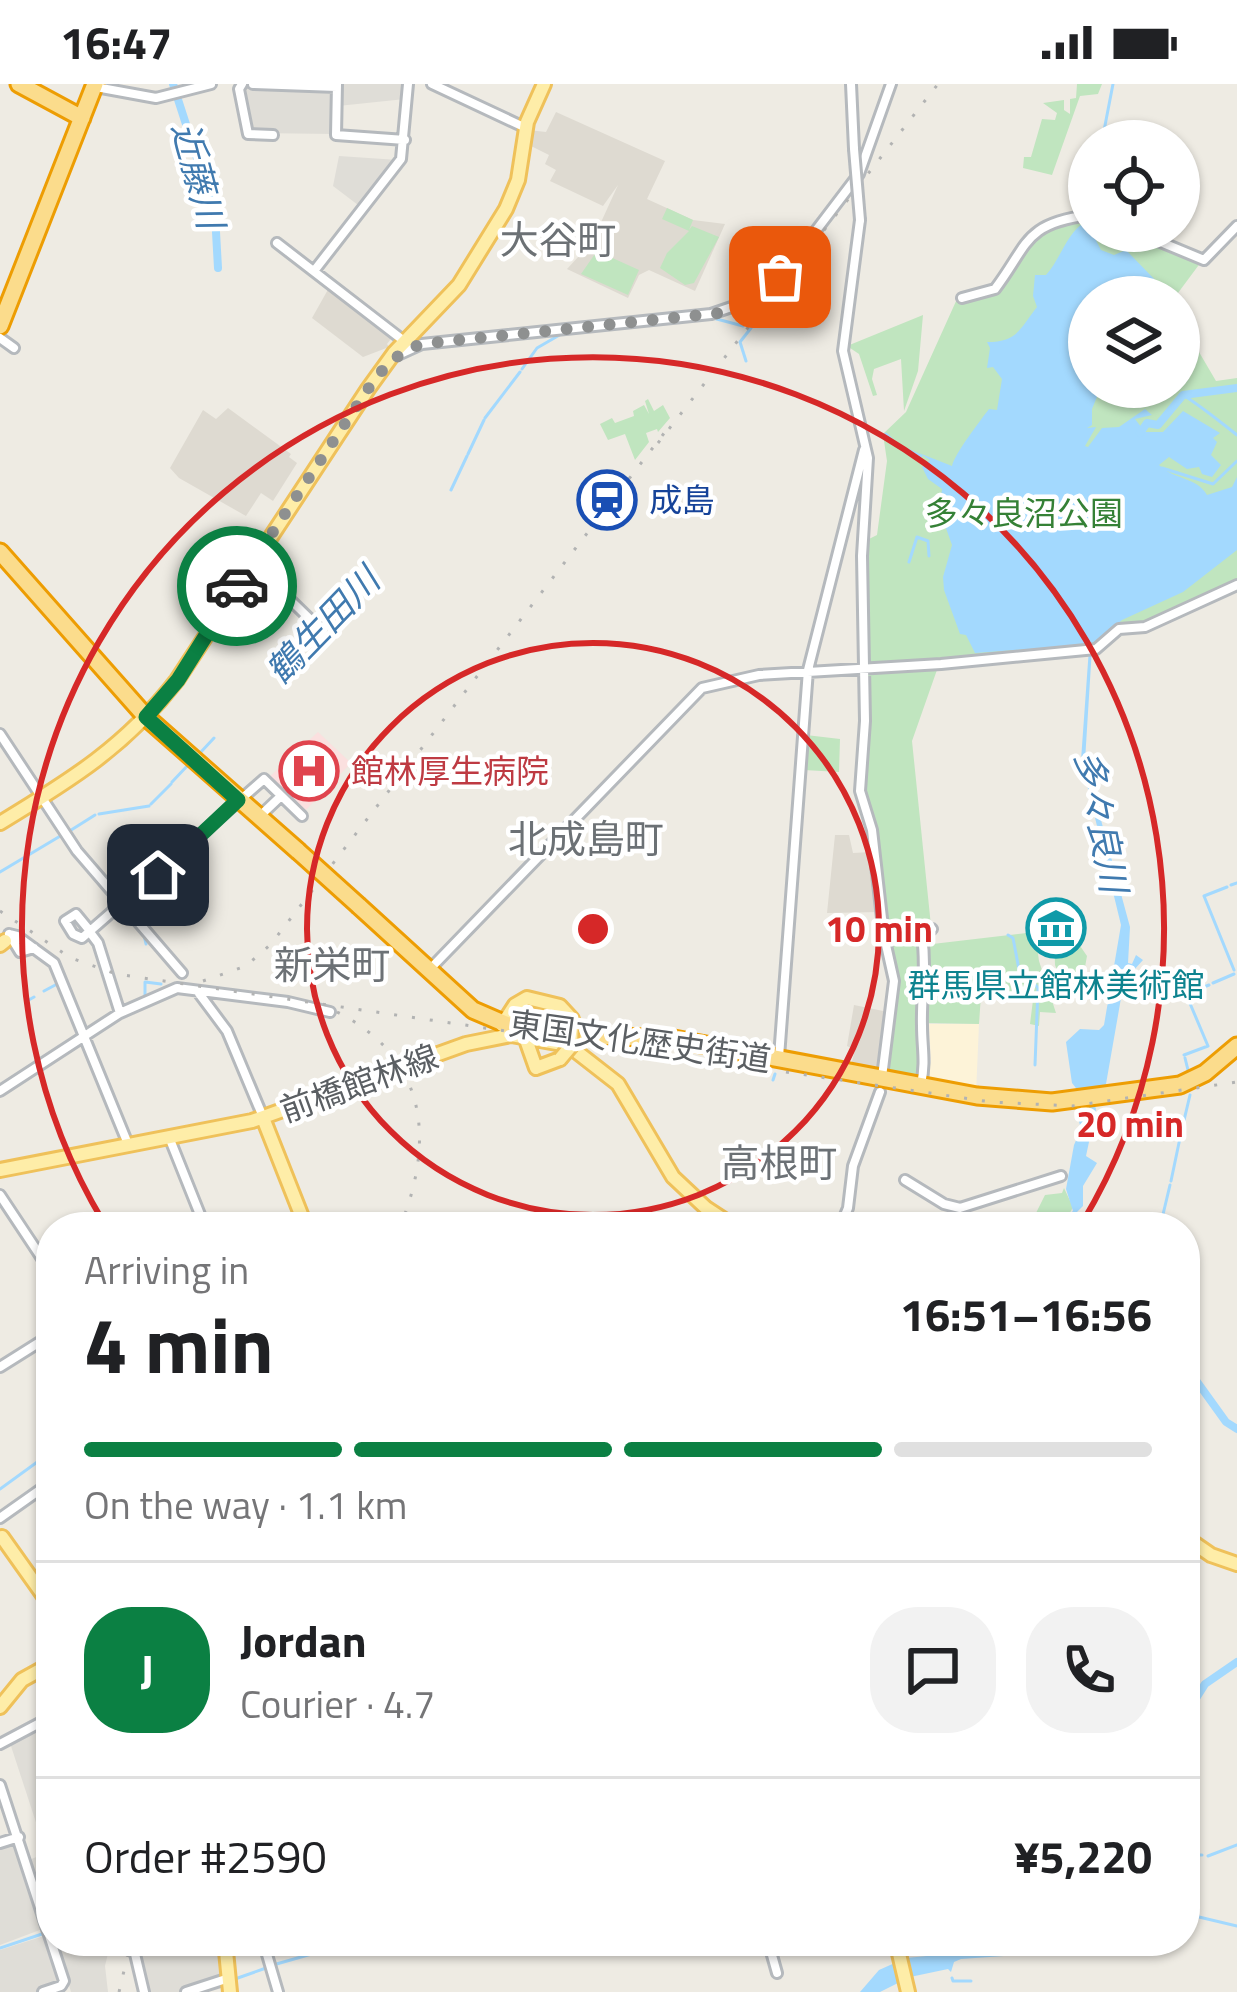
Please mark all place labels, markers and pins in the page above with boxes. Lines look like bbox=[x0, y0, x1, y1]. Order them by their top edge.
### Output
pin bbox=[729, 226, 831, 328]
station icon: 成島 bbox=[576, 469, 638, 531]
place label: 成島 bbox=[649, 475, 715, 525]
hospital icon: 館林厚生病院 bbox=[278, 740, 340, 802]
place label: 館林厚生病院 bbox=[351, 746, 549, 796]
pin bbox=[107, 824, 209, 926]
museum icon: 群馬県立館林美術館 bbox=[1025, 897, 1087, 959]
centre of rings bbox=[572, 908, 614, 950]
place label: 群馬県立館林美術館 bbox=[908, 960, 1205, 1010]

